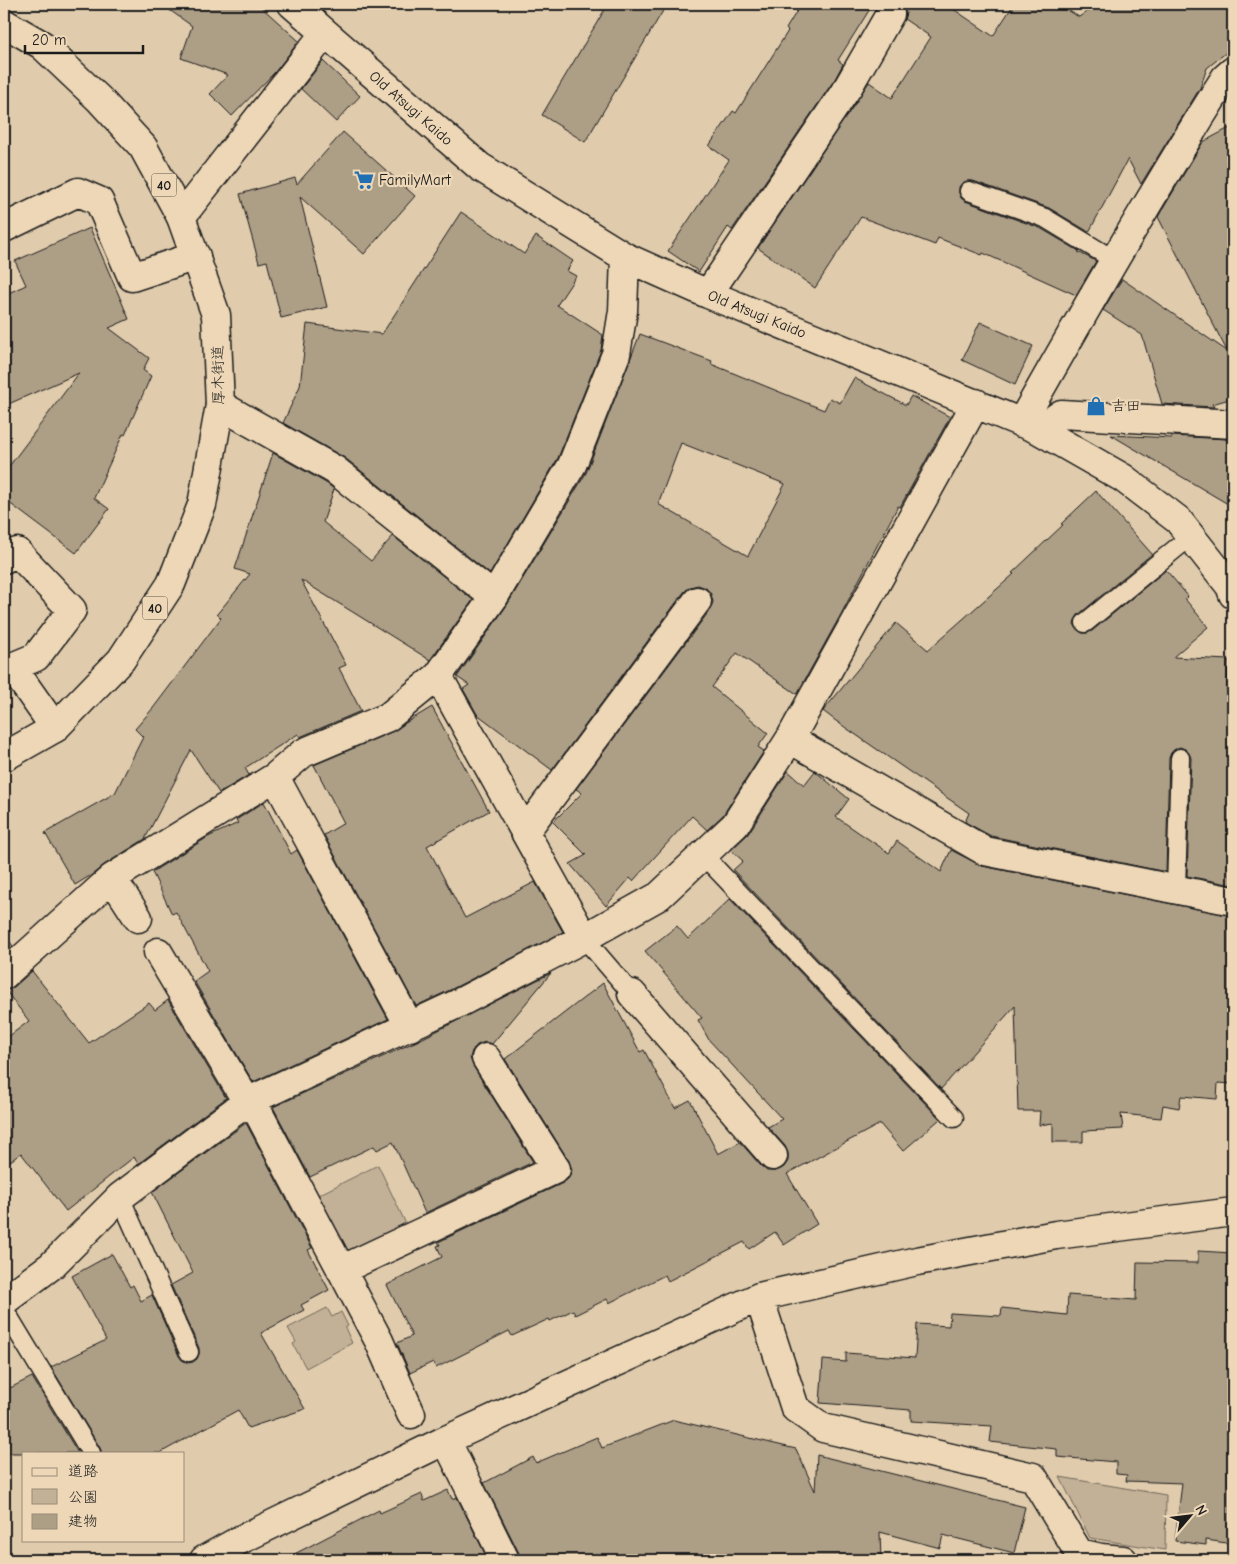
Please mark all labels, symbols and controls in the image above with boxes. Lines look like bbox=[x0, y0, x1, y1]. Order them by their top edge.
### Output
scale bar bbox=[25, 22, 142, 54]
text: 20 m bbox=[32, 31, 66, 49]
street label: Old Atsugi Kaido bbox=[366, 67, 456, 149]
supermarket icon: FamilyMart bbox=[353, 169, 375, 191]
place label: FamilyMart bbox=[379, 171, 452, 189]
road number: 40 bbox=[152, 174, 176, 196]
street label: Old Atsugi Kaido bbox=[705, 286, 809, 342]
street label: 厚木街道 bbox=[208, 345, 228, 405]
shop icon: 吉田 bbox=[1085, 395, 1107, 417]
place label: 吉田 bbox=[1111, 397, 1141, 415]
road number: 40 bbox=[142, 596, 168, 620]
legend bbox=[22, 1452, 185, 1542]
text: 道路 bbox=[68, 1462, 98, 1480]
text: 公園 bbox=[68, 1488, 98, 1506]
north arrow bbox=[1164, 1492, 1214, 1542]
text: N bbox=[1191, 1502, 1211, 1518]
text: 建物 bbox=[68, 1512, 98, 1530]

